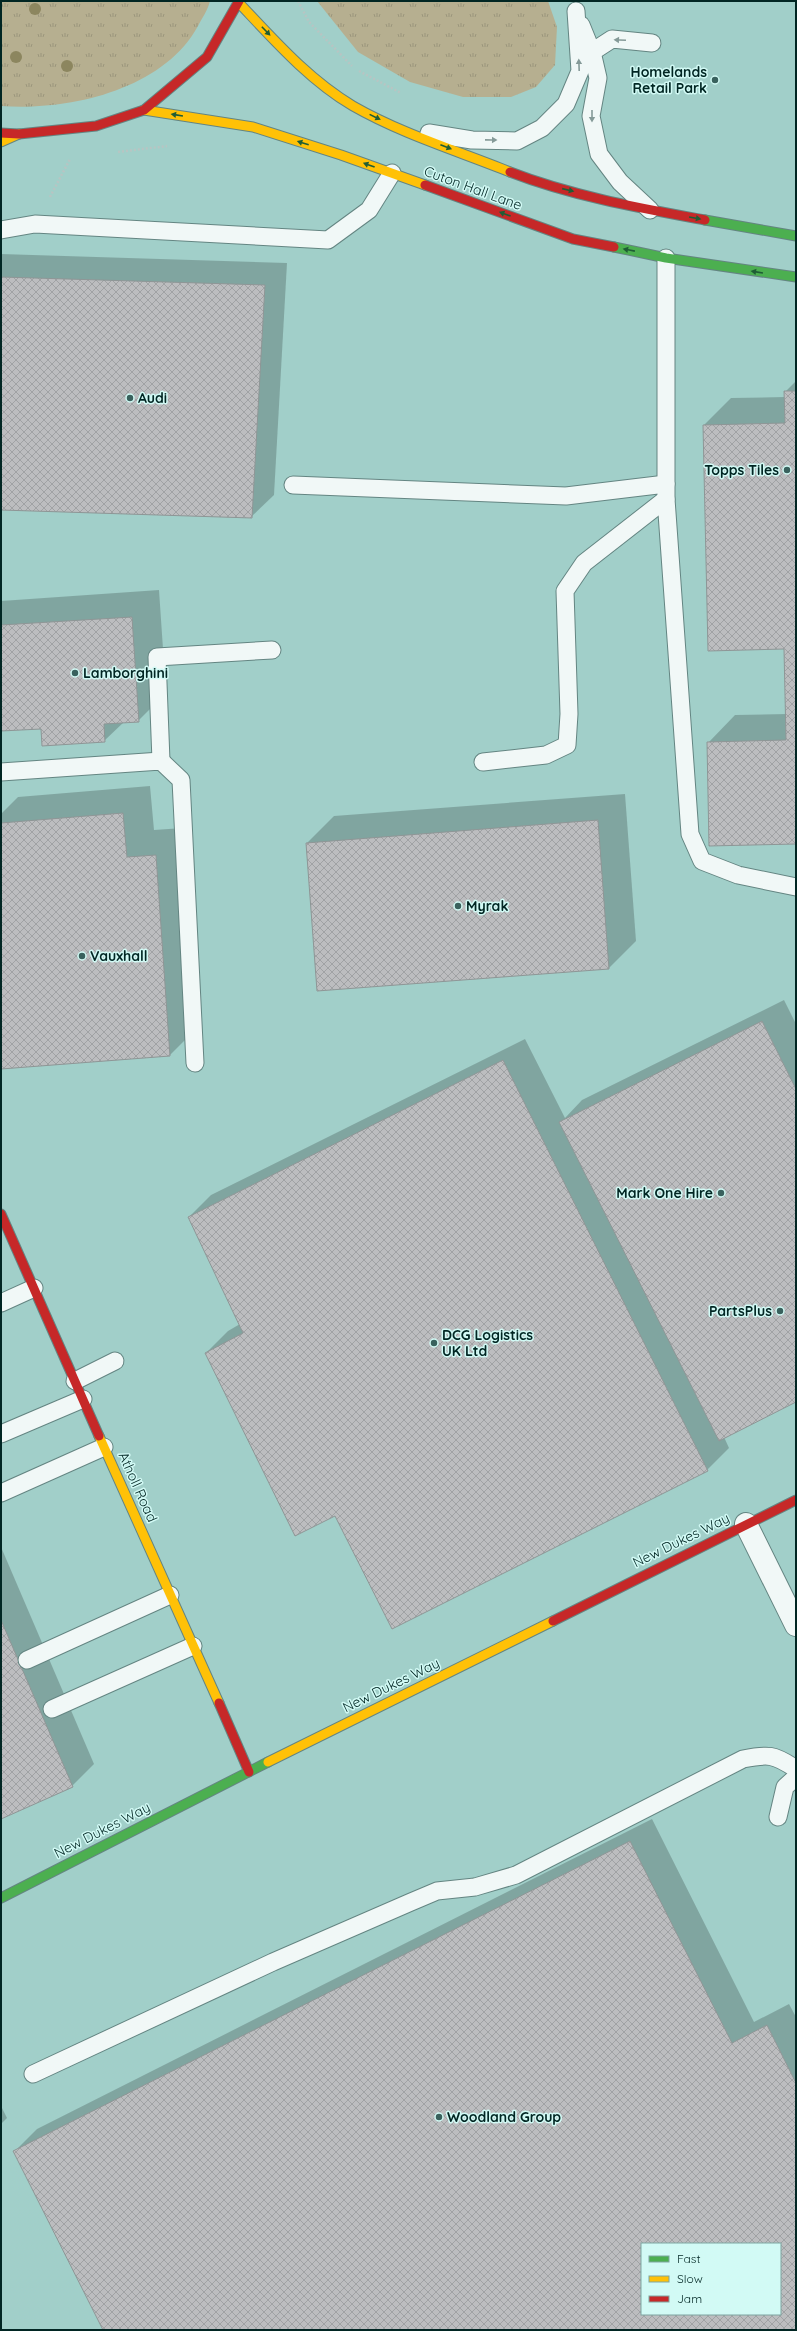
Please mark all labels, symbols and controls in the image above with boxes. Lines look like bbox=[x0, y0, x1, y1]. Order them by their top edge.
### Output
one-way arrow bbox=[261, 26, 271, 36]
one-way arrow bbox=[614, 36, 626, 43]
one-way arrow bbox=[576, 58, 582, 71]
place label: Homelands Retail Park bbox=[631, 63, 707, 97]
marker: Homelands Retail Park bbox=[710, 75, 720, 85]
one-way arrow bbox=[589, 109, 595, 122]
one-way arrow bbox=[171, 112, 183, 118]
one-way arrow bbox=[369, 113, 381, 120]
one-way arrow bbox=[485, 137, 497, 144]
one-way arrow bbox=[297, 140, 309, 146]
one-way arrow bbox=[441, 144, 453, 150]
one-way arrow bbox=[363, 162, 375, 168]
street label: Cuton Hall Lane bbox=[422, 162, 525, 214]
one-way arrow bbox=[562, 188, 574, 194]
one-way arrow bbox=[498, 211, 510, 217]
one-way arrow bbox=[689, 215, 701, 221]
one-way arrow bbox=[623, 247, 635, 253]
one-way arrow bbox=[751, 268, 764, 274]
place label: Audi bbox=[138, 389, 167, 407]
marker: Audi bbox=[125, 393, 135, 403]
place label: Topps Tiles bbox=[704, 461, 779, 479]
marker: Topps Tiles bbox=[782, 465, 792, 475]
place label: Lamborghini bbox=[83, 664, 168, 682]
marker: Lamborghini bbox=[70, 668, 80, 678]
place label: Myrak bbox=[466, 897, 508, 915]
marker: Myrak bbox=[453, 901, 463, 911]
place label: Vauxhall bbox=[90, 947, 148, 965]
marker: Vauxhall bbox=[77, 951, 87, 961]
place label: Mark One Hire bbox=[616, 1184, 713, 1202]
marker: Mark One Hire bbox=[716, 1188, 726, 1198]
place label: PartsPlus bbox=[709, 1302, 772, 1320]
marker: PartsPlus bbox=[775, 1306, 785, 1316]
place label: DCG Logistics UK Ltd bbox=[442, 1326, 533, 1360]
marker: DCG Logistics UK Ltd bbox=[429, 1338, 439, 1348]
street label: Atholl Road bbox=[114, 1449, 162, 1525]
street label: New Dukes Way bbox=[630, 1509, 732, 1571]
street label: New Dukes Way bbox=[340, 1654, 442, 1716]
street label: New Dukes Way bbox=[51, 1798, 153, 1862]
place label: Woodland Group bbox=[447, 2108, 561, 2126]
marker: Woodland Group bbox=[434, 2112, 444, 2122]
legend bbox=[641, 2243, 781, 2315]
text: Fast bbox=[677, 2251, 701, 2266]
text: Slow bbox=[677, 2271, 703, 2286]
text: Jam bbox=[677, 2291, 702, 2306]

